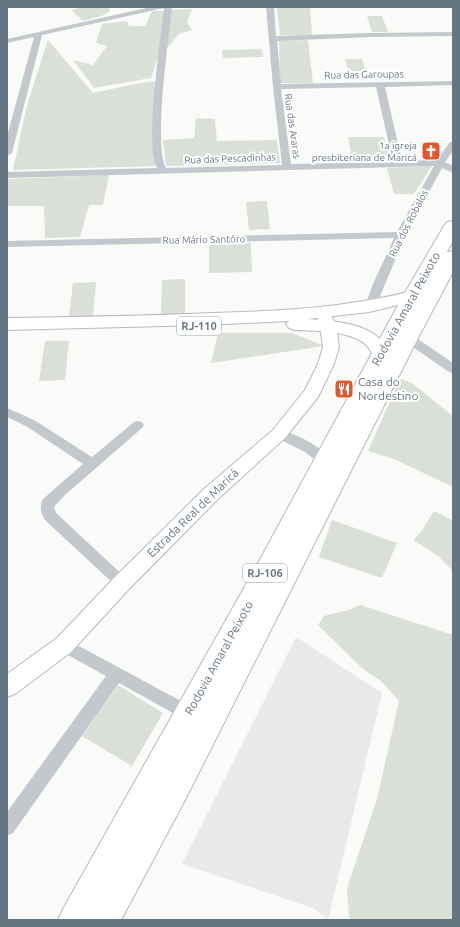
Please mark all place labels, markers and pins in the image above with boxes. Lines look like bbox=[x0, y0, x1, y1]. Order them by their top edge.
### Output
place label: 1a igreja presbiteriana de Maricá bbox=[312, 140, 417, 163]
church icon: 1a igreja presbiteriana de Maricá bbox=[420, 140, 442, 162]
place label: Casa do Nordestino bbox=[358, 375, 418, 402]
restaurant icon: Casa do Nordestino bbox=[333, 378, 355, 400]

